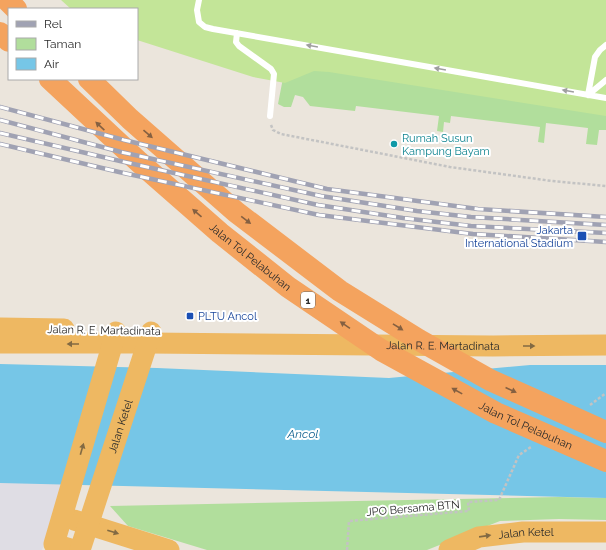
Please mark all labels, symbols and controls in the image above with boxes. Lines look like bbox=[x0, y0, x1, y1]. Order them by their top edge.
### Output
legend bbox=[8, 8, 138, 80]
text: Rel bbox=[44, 17, 63, 31]
text: Taman bbox=[44, 37, 81, 51]
one-way arrow bbox=[305, 43, 318, 49]
text: Air bbox=[44, 57, 60, 71]
one-way arrow bbox=[433, 66, 446, 72]
one-way arrow bbox=[562, 88, 574, 94]
one-way arrow bbox=[95, 121, 105, 131]
one-way arrow bbox=[143, 130, 153, 139]
place label: Rumah Susun Kampung Bayam bbox=[402, 132, 490, 158]
marker: Rumah Susun Kampung Bayam bbox=[389, 139, 399, 149]
one-way arrow bbox=[192, 208, 202, 217]
one-way arrow bbox=[241, 216, 251, 224]
street label: Jalan Tol Pelabuhan bbox=[206, 221, 294, 294]
place label: Jakarta International Stadium bbox=[465, 224, 573, 250]
marker: Jakarta International Stadium bbox=[576, 230, 588, 242]
road number: 1 bbox=[301, 292, 315, 308]
place label: PLTU Ancol bbox=[198, 310, 257, 323]
marker: PLTU Ancol bbox=[185, 311, 195, 321]
one-way arrow bbox=[339, 321, 350, 329]
street label: Jalan R. E. Martadinata bbox=[47, 323, 161, 338]
one-way arrow bbox=[393, 323, 403, 331]
street label: Jalan R. E. Martadinata bbox=[386, 339, 500, 353]
one-way arrow bbox=[66, 341, 79, 347]
one-way arrow bbox=[523, 343, 536, 349]
one-way arrow bbox=[506, 387, 517, 393]
one-way arrow bbox=[451, 388, 462, 395]
street label: Jalan Ketel bbox=[106, 398, 136, 455]
street label: Jalan Tol Pelabuhan bbox=[477, 399, 574, 453]
water label: Ancol bbox=[287, 427, 318, 441]
one-way arrow bbox=[79, 442, 85, 454]
street label: JPO Bersama BTN bbox=[366, 498, 460, 519]
street label: Jalan Ketel bbox=[498, 526, 554, 542]
one-way arrow bbox=[107, 529, 119, 535]
one-way arrow bbox=[479, 533, 491, 539]

